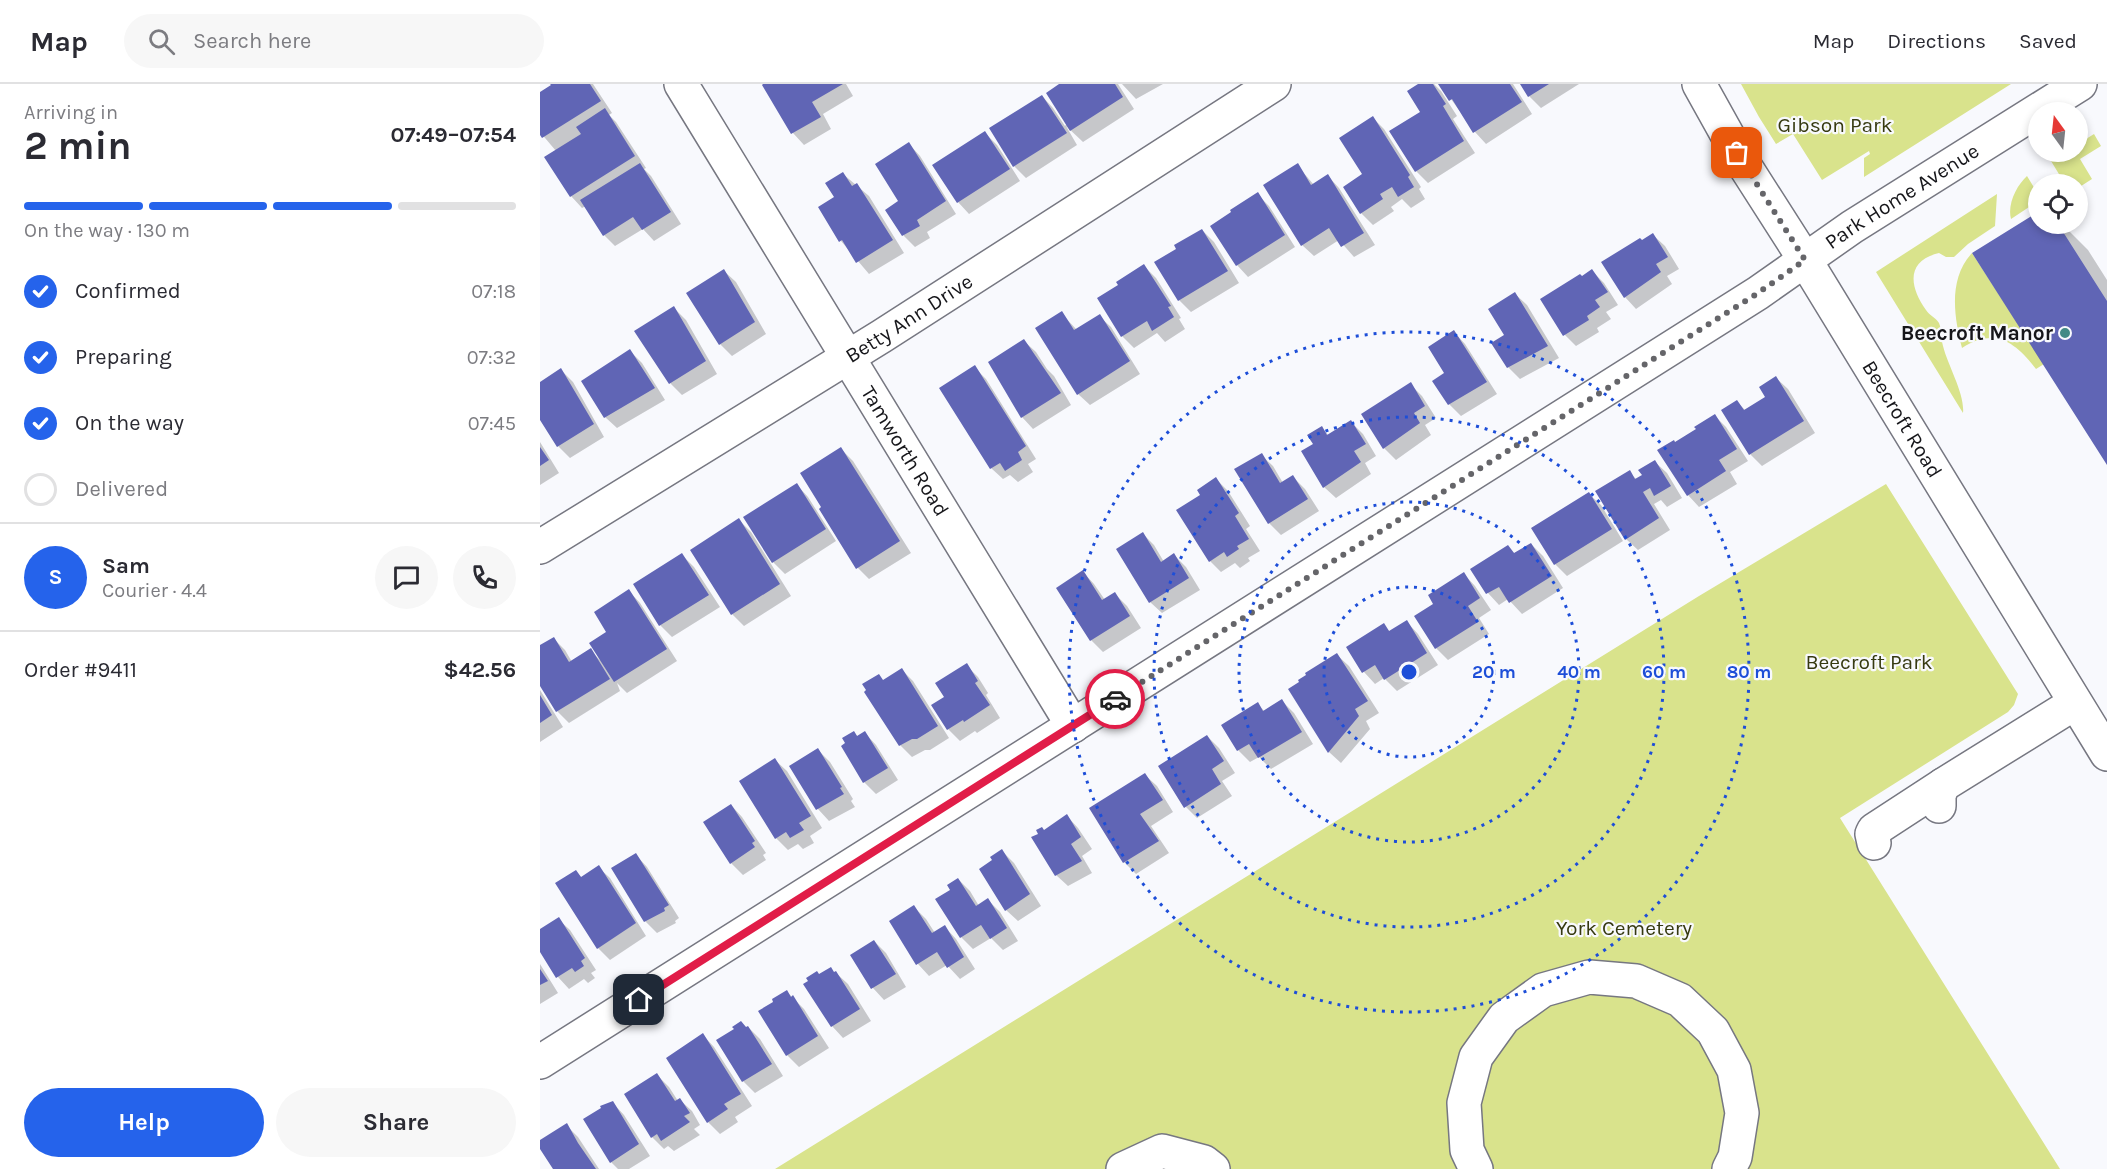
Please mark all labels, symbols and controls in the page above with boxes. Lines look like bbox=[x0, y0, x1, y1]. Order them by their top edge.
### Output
search box bbox=[124, 14, 544, 68]
text: Map bbox=[30, 25, 88, 58]
icon: search bbox=[145, 25, 178, 58]
text: Search here bbox=[193, 28, 311, 54]
text: Map bbox=[1813, 29, 1854, 53]
text: Directions bbox=[1887, 29, 1986, 53]
text: Saved bbox=[2019, 29, 2077, 53]
text: Arriving in bbox=[24, 101, 118, 124]
north arrow bbox=[2028, 102, 2088, 162]
map controls bbox=[2028, 102, 2088, 234]
park label: Gibson Park bbox=[1777, 113, 1893, 137]
text: 07:49–07:54 bbox=[390, 122, 516, 148]
text: 2 min bbox=[24, 123, 132, 169]
pin bbox=[1711, 127, 1762, 178]
icon: bag bbox=[1720, 136, 1753, 169]
street label: Park Home Avenue bbox=[1820, 138, 1983, 254]
button: locate bbox=[2028, 174, 2088, 234]
text: On the way · 130 m bbox=[24, 219, 190, 242]
street label: Betty Ann Drive bbox=[841, 269, 977, 368]
icon: check bbox=[24, 275, 57, 308]
text: Confirmed bbox=[75, 278, 181, 304]
text: 07:18 bbox=[471, 280, 516, 303]
place label: Beecroft Manor bbox=[1901, 321, 2054, 345]
marker: Beecroft Manor bbox=[2058, 326, 2072, 340]
icon: check bbox=[24, 341, 57, 374]
text: Preparing bbox=[75, 344, 172, 370]
text: 07:32 bbox=[467, 346, 516, 369]
street label: Beecroft Road bbox=[1857, 356, 1947, 482]
street label: Tamworth Road bbox=[856, 382, 954, 520]
icon: check bbox=[24, 407, 57, 440]
text: On the way bbox=[75, 410, 184, 436]
text: 07:45 bbox=[468, 412, 516, 435]
text: Delivered bbox=[75, 476, 168, 502]
button: chat bbox=[375, 546, 438, 609]
button: phone bbox=[453, 546, 516, 609]
text: Sam bbox=[102, 553, 150, 579]
text: S bbox=[48, 564, 63, 590]
text: Courier · 4.4 bbox=[102, 579, 207, 602]
park label: Beecroft Park bbox=[1805, 650, 1933, 674]
text: Order #9411 bbox=[24, 657, 137, 683]
text: $42.56 bbox=[444, 657, 516, 683]
text: 20 m bbox=[1472, 661, 1516, 683]
text: 40 m bbox=[1557, 661, 1601, 683]
text: 60 m bbox=[1642, 661, 1686, 683]
text: 80 m bbox=[1727, 661, 1771, 683]
centre of rings bbox=[1399, 662, 1419, 682]
courier bbox=[1085, 669, 1145, 729]
icon: car bbox=[1099, 683, 1132, 716]
park label: York Cemetery bbox=[1556, 916, 1692, 940]
pin bbox=[613, 974, 664, 1025]
icon: home bbox=[622, 983, 655, 1016]
button: Help bbox=[24, 1088, 264, 1157]
button: Share bbox=[276, 1088, 516, 1157]

